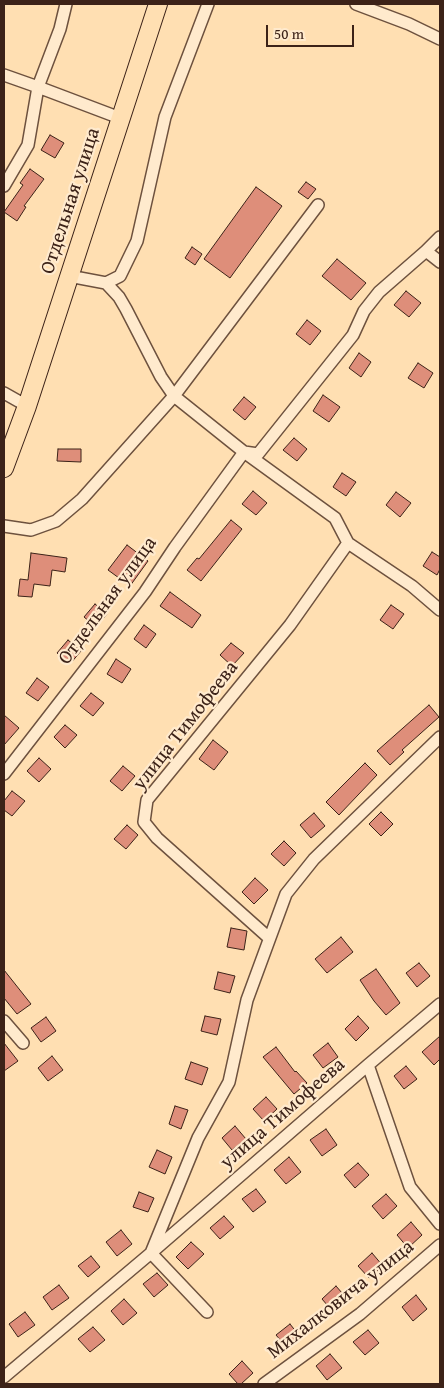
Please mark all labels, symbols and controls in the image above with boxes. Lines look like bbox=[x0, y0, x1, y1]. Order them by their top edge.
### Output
scale bar bbox=[269, 15, 356, 47]
text: 50 m bbox=[274, 23, 304, 44]
street label: Отдельная улица bbox=[36, 125, 106, 277]
street label: Отдельная улица bbox=[54, 532, 162, 670]
street label: улица Тимофеева bbox=[128, 657, 244, 795]
street label: улица Тимофеева bbox=[216, 1053, 350, 1175]
street label: Михалковича улица bbox=[263, 1235, 419, 1365]

